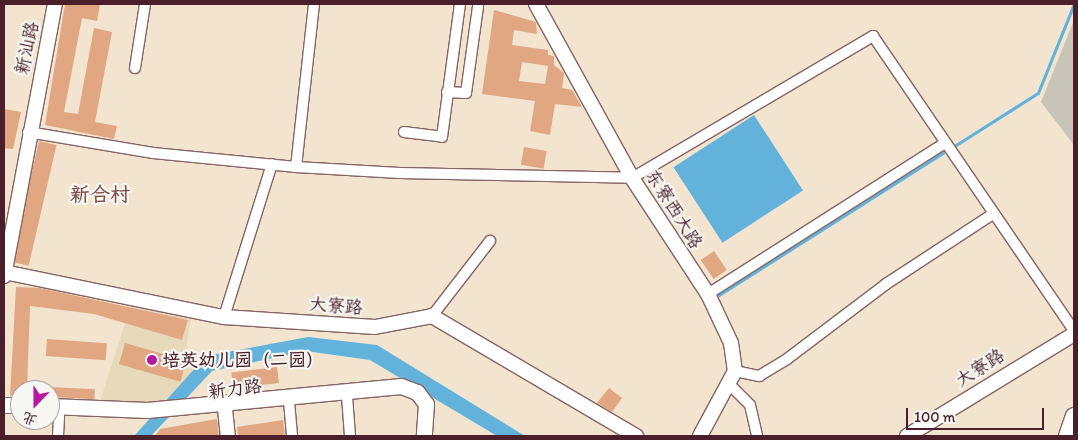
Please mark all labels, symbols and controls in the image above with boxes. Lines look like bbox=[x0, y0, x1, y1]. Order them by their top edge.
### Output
street label: 新汕路 bbox=[11, 19, 43, 77]
street label: 东寮西大路 bbox=[641, 165, 707, 253]
district label: 新合村 bbox=[70, 182, 130, 206]
street label: 大寮路 bbox=[308, 293, 364, 319]
street label: 大寮路 bbox=[951, 344, 1009, 392]
place label: 培英幼儿园（二园） bbox=[162, 349, 324, 371]
marker: 培英幼儿园（二园） bbox=[146, 354, 158, 366]
street label: 新力路 bbox=[207, 375, 263, 403]
north arrow bbox=[10, 380, 60, 430]
scale bar bbox=[908, 398, 1046, 430]
text: 北 bbox=[20, 408, 39, 429]
text: 100 m bbox=[914, 408, 955, 426]

